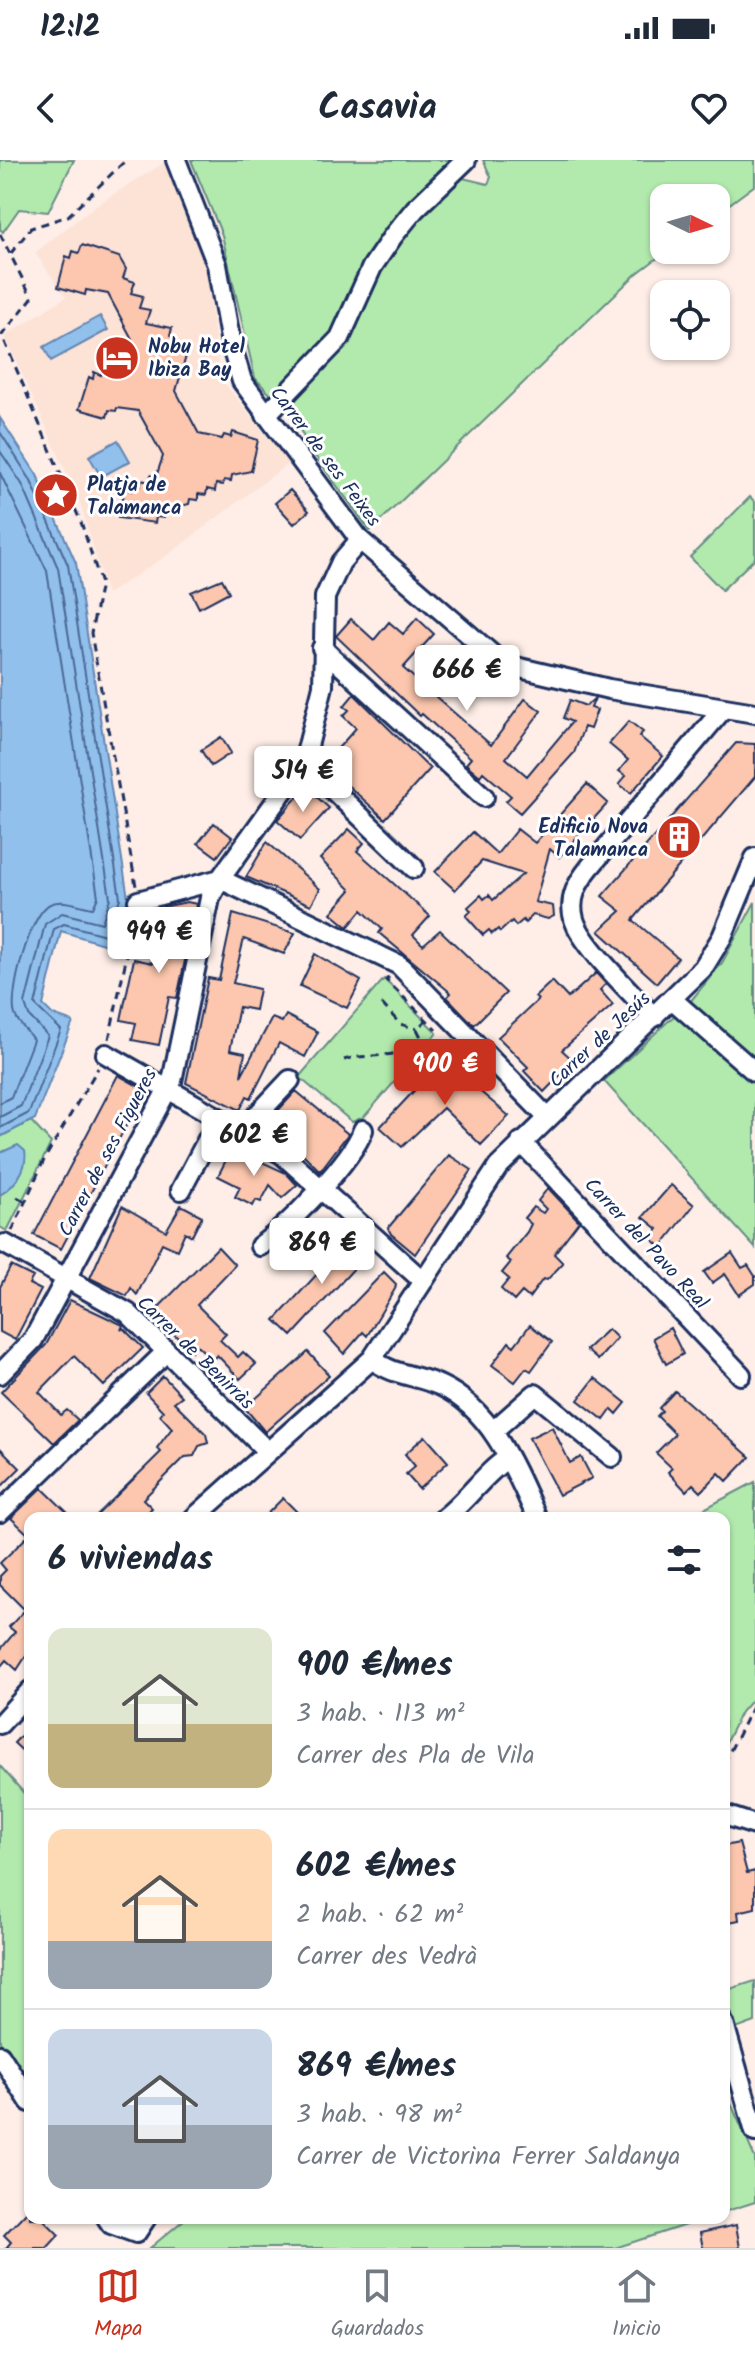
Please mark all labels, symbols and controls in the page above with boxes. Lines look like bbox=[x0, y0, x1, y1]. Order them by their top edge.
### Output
text: 12:12 bbox=[40, 4, 100, 52]
text: Casavia bbox=[318, 80, 437, 137]
icon: back bbox=[24, 86, 68, 130]
icon: heart bbox=[687, 86, 731, 130]
north arrow bbox=[650, 184, 730, 264]
map controls bbox=[650, 184, 730, 360]
button: locate bbox=[650, 280, 730, 360]
place label: Nobu Hotel Ibiza Bay bbox=[148, 332, 245, 387]
hotel icon: Nobu Hotel Ibiza Bay bbox=[93, 334, 141, 382]
street label: Carrer de ses Feixes bbox=[261, 380, 388, 535]
place label: Platja de Talamanca bbox=[87, 470, 181, 525]
place icon: Platja de Talamanca bbox=[32, 471, 80, 519]
pin: 666 € bbox=[411, 645, 523, 713]
text: 666 € bbox=[433, 650, 501, 692]
pin: 514 € bbox=[247, 746, 359, 814]
text: 514 € bbox=[272, 751, 334, 793]
place label: Edificio Nova Talamanca bbox=[538, 812, 648, 867]
building icon: Edificio Nova Talamanca bbox=[655, 813, 703, 861]
pin: 949 € bbox=[103, 907, 215, 975]
text: 949 € bbox=[126, 912, 192, 954]
street label: Carrer de Jesús bbox=[542, 984, 659, 1097]
pin: 900 € bbox=[389, 1039, 501, 1107]
text: 900 € bbox=[412, 1044, 478, 1086]
street label: Carrer de ses Figueres bbox=[51, 1063, 167, 1243]
pin: 602 € bbox=[198, 1110, 310, 1178]
text: 602 € bbox=[219, 1115, 289, 1157]
street label: Carrer del Pavo Real bbox=[576, 1171, 716, 1318]
pin: 869 € bbox=[266, 1218, 378, 1286]
text: 869 € bbox=[287, 1223, 357, 1265]
street label: Carrer de Benirràs bbox=[128, 1289, 261, 1419]
text: 6 viviendas bbox=[48, 1533, 213, 1587]
icon: filters bbox=[662, 1538, 706, 1582]
text: 900 €/mes bbox=[296, 1639, 453, 1693]
icon: home bbox=[112, 1660, 208, 1756]
text: 3 hab. · 113 m² bbox=[296, 1693, 465, 1735]
text: Carrer des Pla de Vila bbox=[296, 1735, 535, 1777]
text: 602 €/mes bbox=[296, 1840, 456, 1894]
icon: home bbox=[112, 1861, 208, 1957]
text: 2 hab. · 62 m² bbox=[296, 1894, 463, 1936]
text: Carrer des Vedrà bbox=[296, 1936, 477, 1978]
text: 869 €/mes bbox=[296, 2040, 456, 2094]
icon: home bbox=[112, 2061, 208, 2157]
text: 3 hab. · 98 m² bbox=[296, 2094, 462, 2136]
text: Carrer de Victorina Ferrer Saldanya bbox=[296, 2136, 681, 2178]
tab: Mapa bbox=[94, 2264, 143, 2347]
tab: Guardados bbox=[331, 2264, 424, 2347]
tab: Inicio bbox=[612, 2264, 661, 2347]

